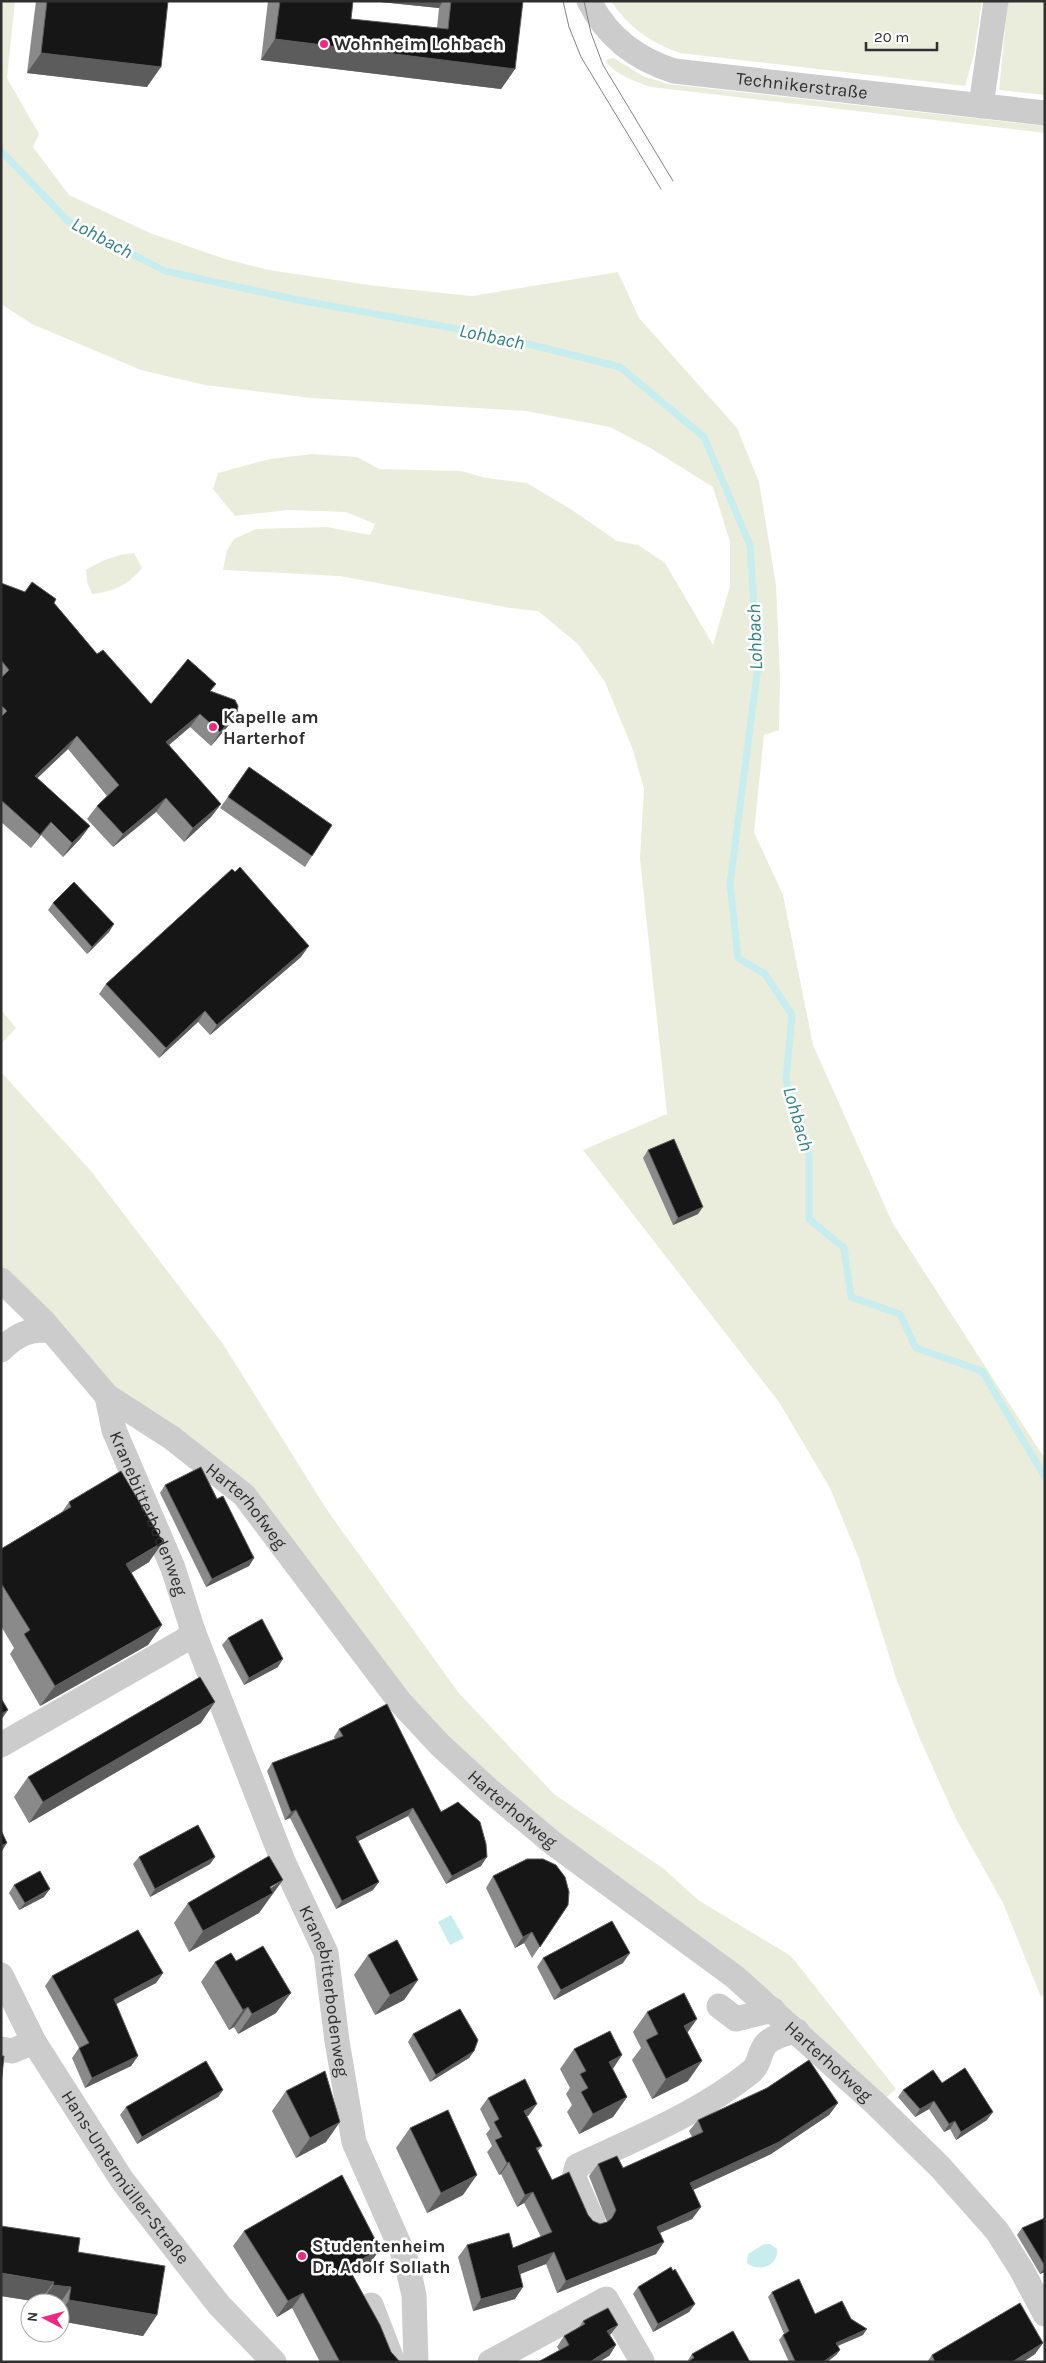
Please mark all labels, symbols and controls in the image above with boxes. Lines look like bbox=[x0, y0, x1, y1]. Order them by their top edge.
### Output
scale bar bbox=[866, 20, 937, 52]
text: 20 m bbox=[874, 28, 909, 46]
place label: Wohnheim Lohbach bbox=[334, 33, 504, 55]
marker: Wohnheim Lohbach bbox=[318, 38, 330, 50]
street label: Technikerstraße bbox=[735, 67, 869, 104]
water label: Lohbach bbox=[68, 213, 136, 263]
water label: Lohbach bbox=[457, 319, 527, 355]
water label: Lohbach bbox=[743, 603, 767, 671]
place label: Kapelle am Harterhof bbox=[223, 706, 319, 749]
marker: Kapelle am Harterhof bbox=[207, 721, 219, 733]
water label: Lohbach bbox=[778, 1084, 818, 1154]
street label: Kranebitterbodenweg bbox=[105, 1427, 192, 1599]
street label: Harterhofweg bbox=[201, 1458, 292, 1553]
street label: Harterhofweg bbox=[463, 1765, 562, 1853]
street label: Kranebitterbodenweg bbox=[294, 1901, 354, 2079]
street label: Harterhofweg bbox=[780, 2016, 877, 2106]
street label: Hans-Untermüller-Straße bbox=[57, 2086, 194, 2269]
place label: Studentenheim Dr. Adolf Sollath bbox=[312, 2235, 450, 2278]
marker: Studentenheim Dr. Adolf Sollath bbox=[296, 2250, 308, 2262]
north arrow bbox=[20, 2293, 70, 2343]
text: N bbox=[24, 2311, 42, 2323]

